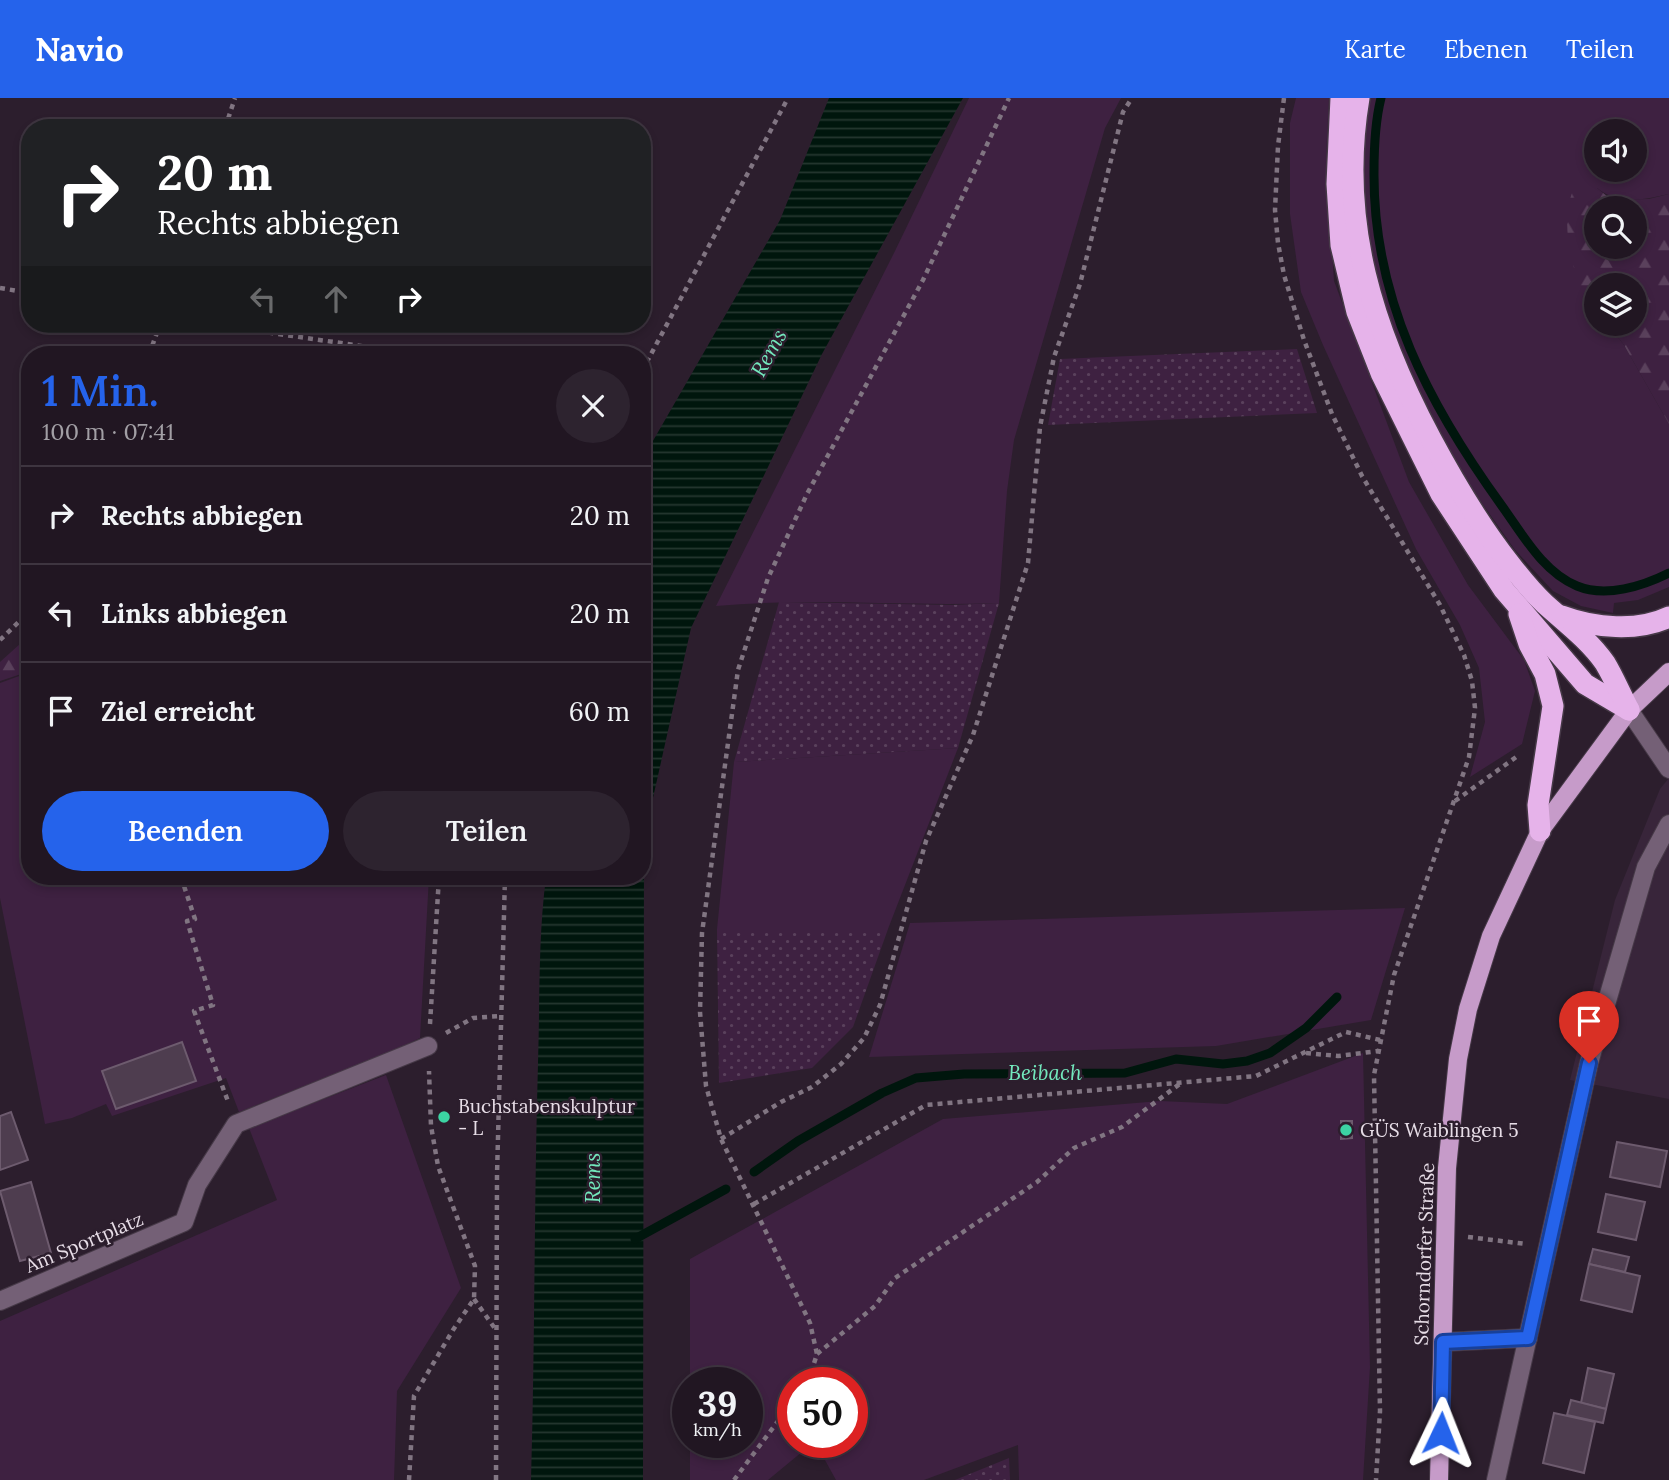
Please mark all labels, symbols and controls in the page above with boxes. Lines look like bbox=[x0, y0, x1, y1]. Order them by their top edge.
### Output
text: Navio bbox=[35, 28, 124, 70]
text: Karte bbox=[1344, 34, 1406, 65]
text: Ebenen bbox=[1444, 34, 1528, 65]
text: Teilen bbox=[1566, 34, 1634, 65]
map controls bbox=[1584, 119, 1647, 336]
button: sound bbox=[1584, 119, 1647, 182]
text: 20 m bbox=[157, 141, 272, 203]
icon: right bbox=[42, 147, 133, 238]
button: search bbox=[1584, 196, 1647, 259]
text: Rechts abbiegen bbox=[157, 202, 400, 243]
button: layers bbox=[1584, 273, 1647, 336]
icon: left bbox=[244, 280, 282, 318]
icon: ahead bbox=[317, 280, 355, 318]
icon: right bbox=[390, 280, 428, 318]
water label: Rems bbox=[745, 324, 793, 381]
text: 1 Min. bbox=[42, 364, 159, 418]
button: close bbox=[556, 369, 630, 443]
text: 100 m · 07:41 bbox=[42, 417, 174, 446]
icon: right bbox=[42, 496, 80, 534]
text: Rechts abbiegen bbox=[101, 499, 303, 532]
text: 20 m bbox=[570, 499, 630, 532]
icon: left bbox=[42, 594, 80, 632]
text: Links abbiegen bbox=[101, 597, 287, 630]
text: 20 m bbox=[570, 597, 630, 630]
icon: arrive bbox=[42, 692, 80, 730]
text: Ziel erreicht bbox=[101, 695, 255, 728]
text: 60 m bbox=[569, 695, 630, 728]
button: Beenden bbox=[42, 791, 329, 871]
button: Teilen bbox=[343, 791, 630, 871]
pin bbox=[1559, 991, 1619, 1063]
icon: arrive bbox=[1570, 1002, 1608, 1040]
water label: Beibach bbox=[1008, 1059, 1082, 1086]
place label: Buchstabenskulptur - L bbox=[458, 1094, 636, 1140]
marker: Buchstabenskulptur - L bbox=[436, 1109, 452, 1125]
place label: GÜS Waiblingen 5 bbox=[1360, 1118, 1519, 1142]
marker: GÜS Waiblingen 5 bbox=[1338, 1122, 1354, 1138]
water label: Rems bbox=[579, 1153, 606, 1203]
street label: Schorndorfer Straße bbox=[1409, 1162, 1439, 1346]
street label: Am Sportplatz bbox=[20, 1206, 147, 1278]
speed limit sign: 50 bbox=[777, 1367, 868, 1458]
text: 39 bbox=[698, 1381, 737, 1426]
position arrow bbox=[1404, 1396, 1478, 1470]
text: km/h bbox=[693, 1418, 742, 1441]

